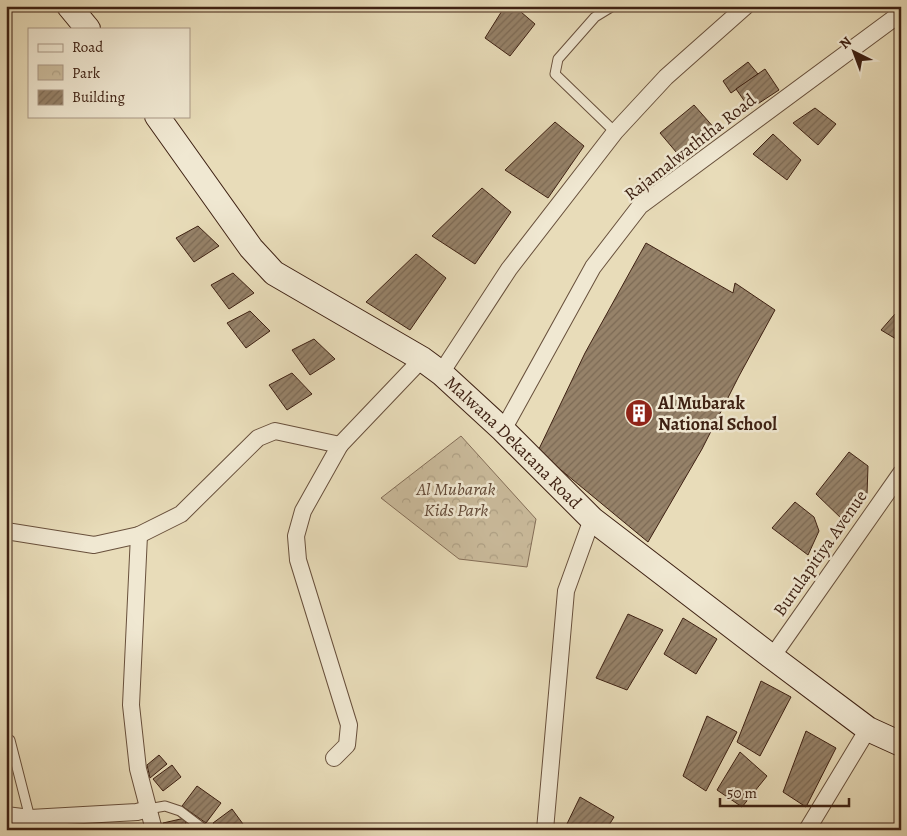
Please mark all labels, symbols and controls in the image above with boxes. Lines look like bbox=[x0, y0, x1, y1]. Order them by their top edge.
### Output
legend bbox=[28, 28, 190, 118]
north arrow bbox=[830, 28, 880, 78]
text: N bbox=[835, 32, 856, 53]
text: Road bbox=[72, 37, 104, 57]
text: Park bbox=[72, 63, 101, 83]
text: Building bbox=[72, 87, 125, 107]
street label: Rajamalwaththa Road bbox=[619, 88, 761, 206]
street label: Malwana Dekatana Road bbox=[440, 370, 587, 514]
place label: Al Mubarak National School bbox=[657, 391, 777, 436]
building icon: Al Mubarak National School bbox=[624, 398, 654, 428]
park label: Al Mubarak Kids Park bbox=[415, 477, 496, 522]
street label: Burulapitiya Avenue bbox=[767, 485, 873, 621]
scale bar bbox=[720, 776, 848, 808]
text: 50 m bbox=[727, 783, 757, 803]

